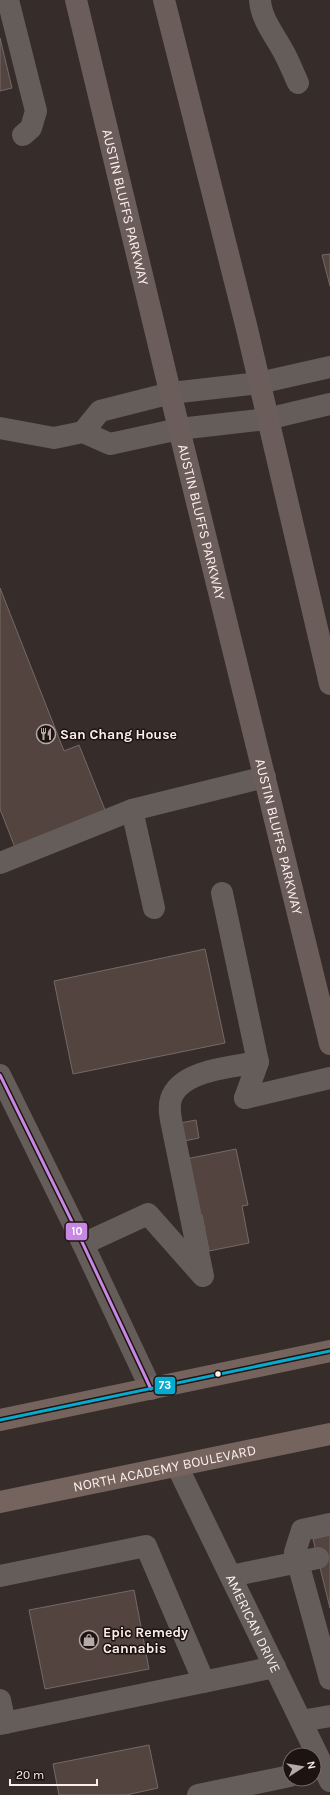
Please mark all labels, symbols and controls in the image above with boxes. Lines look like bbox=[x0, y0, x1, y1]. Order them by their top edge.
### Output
street label: AUSTIN BLUFFS PARKWAY bbox=[99, 127, 153, 287]
street label: AUSTIN BLUFFS PARKWAY bbox=[174, 442, 229, 602]
restaurant icon: San Chang House bbox=[35, 723, 57, 745]
place label: San Chang House bbox=[60, 726, 177, 743]
street label: AUSTIN BLUFFS PARKWAY bbox=[252, 757, 307, 917]
line badge: 10 bbox=[65, 1222, 88, 1241]
text: 10 bbox=[72, 1225, 82, 1238]
unlabelled marker bbox=[213, 1369, 223, 1379]
line badge: 73 bbox=[154, 1376, 176, 1395]
text: 73 bbox=[159, 1379, 171, 1392]
street label: NORTH ACADEMY BOULEVARD bbox=[72, 1441, 257, 1495]
street label: AMERICAN DRIVE bbox=[222, 1571, 285, 1675]
place label: Epic Remedy Cannabis bbox=[103, 1624, 188, 1657]
shop icon: Epic Remedy Cannabis bbox=[78, 1629, 100, 1651]
north arrow bbox=[282, 1747, 322, 1787]
text: N bbox=[304, 1760, 318, 1770]
scale bar bbox=[10, 1761, 97, 1787]
text: 20 m bbox=[16, 1768, 44, 1782]

